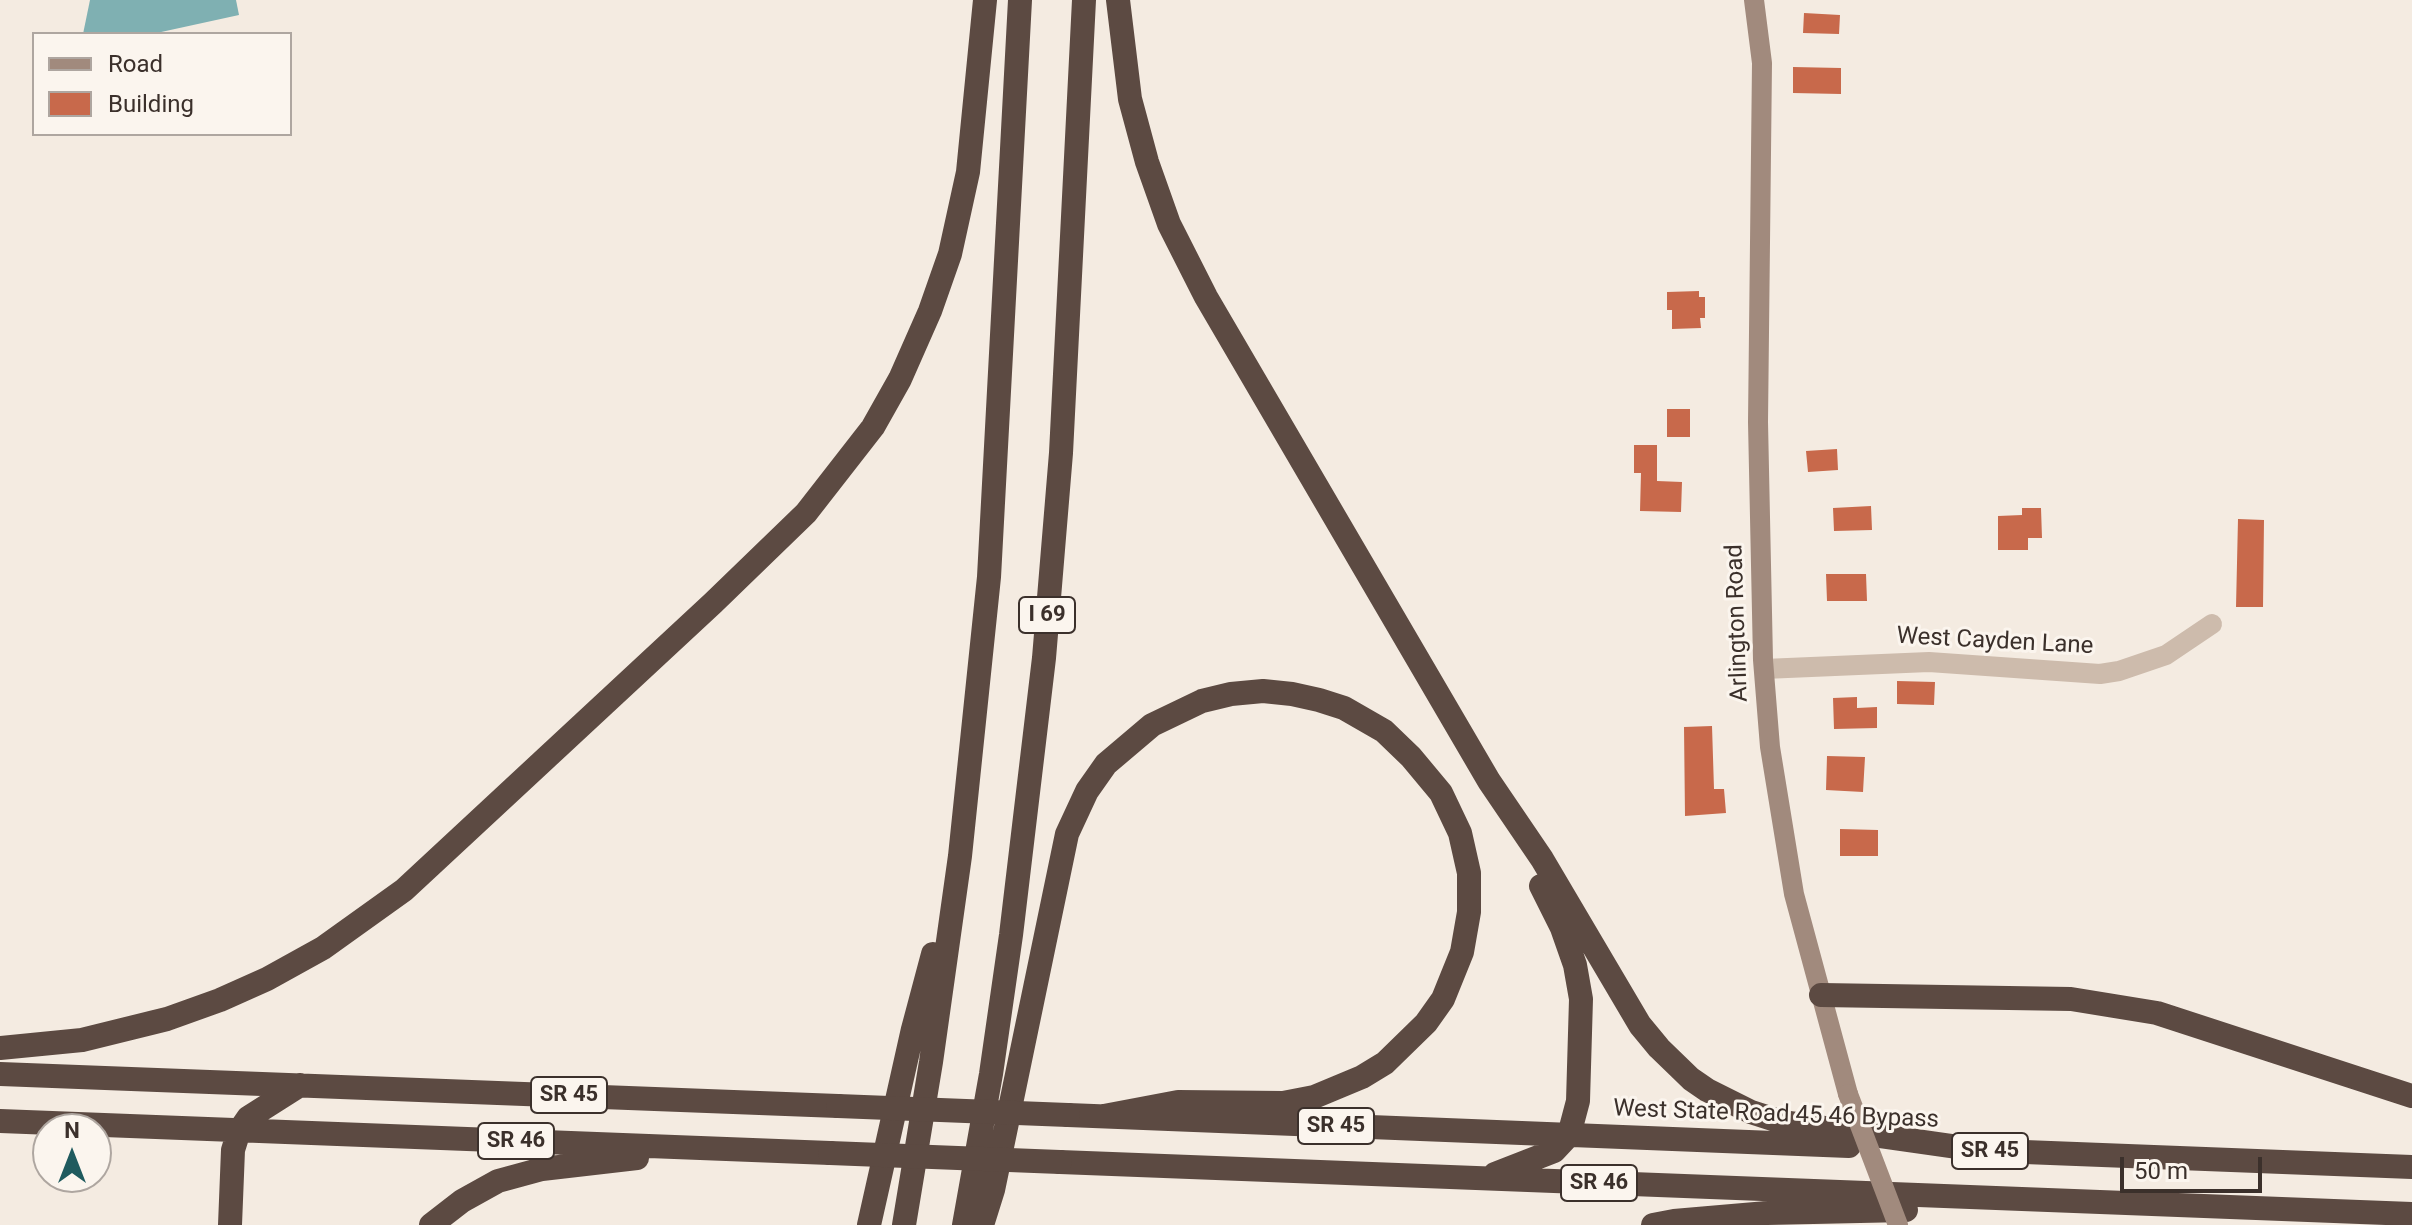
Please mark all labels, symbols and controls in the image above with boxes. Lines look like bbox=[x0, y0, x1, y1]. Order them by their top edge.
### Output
legend bbox=[32, 32, 292, 136]
text: Road bbox=[108, 50, 163, 78]
text: Building bbox=[108, 90, 194, 118]
street label: Arlington Road bbox=[1721, 544, 1755, 702]
road number: I 69 bbox=[1019, 597, 1075, 633]
street label: West Cayden Lane bbox=[1896, 622, 2094, 662]
road number: SR 45 bbox=[531, 1077, 607, 1113]
street label: West State Road 45 46 Bypass bbox=[1613, 1095, 1939, 1135]
road number: SR 45 bbox=[1298, 1108, 1374, 1144]
north arrow bbox=[32, 1113, 112, 1193]
text: N bbox=[64, 1118, 80, 1143]
road number: SR 46 bbox=[478, 1123, 554, 1159]
road number: SR 45 bbox=[1952, 1133, 2028, 1169]
scale bar bbox=[2124, 1141, 2266, 1191]
text: 50 m bbox=[2134, 1157, 2188, 1185]
road number: SR 46 bbox=[1561, 1165, 1637, 1201]

